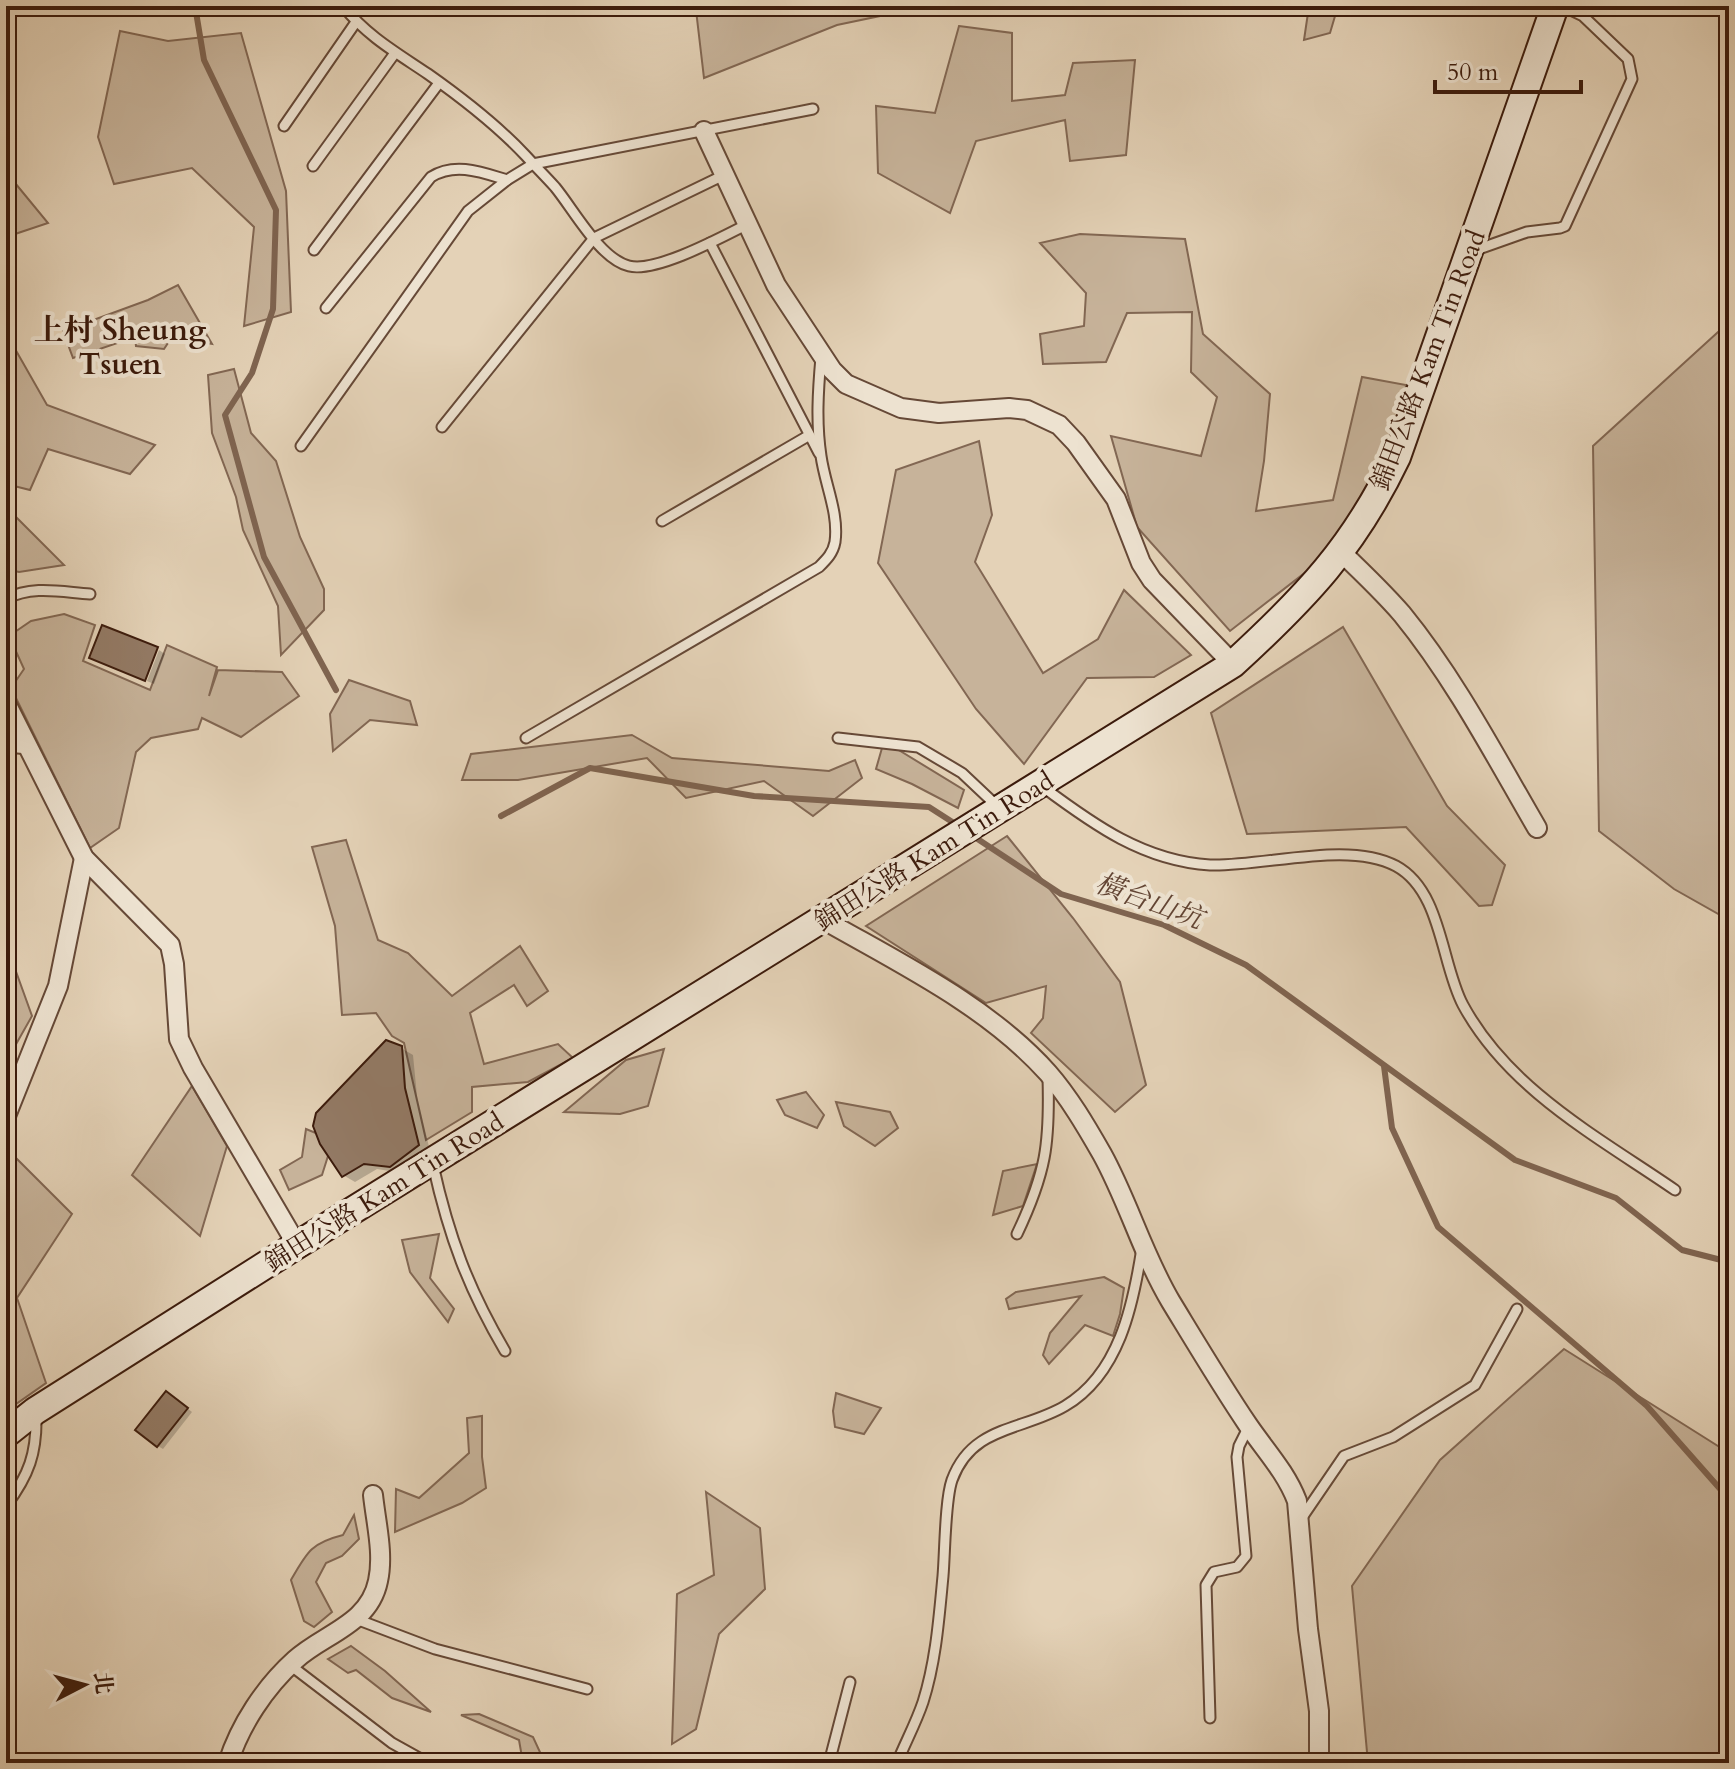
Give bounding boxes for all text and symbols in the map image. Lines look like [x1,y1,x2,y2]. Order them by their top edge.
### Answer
scale bar [1435,44,1581,94]
text: 50 m [1447,56,1499,89]
street label: 錦田公路 Kam Tin Road [1362,225,1494,495]
district label: 上村 Sheung Tsuen [34,310,206,385]
street label: 錦田公路 Kam Tin Road [808,763,1060,939]
water label: 橫台山坑 [1090,864,1212,939]
street label: 錦田公路 Kam Tin Road [258,1104,510,1280]
north arrow [44,1645,124,1725]
text: 北 [87,1670,119,1696]

